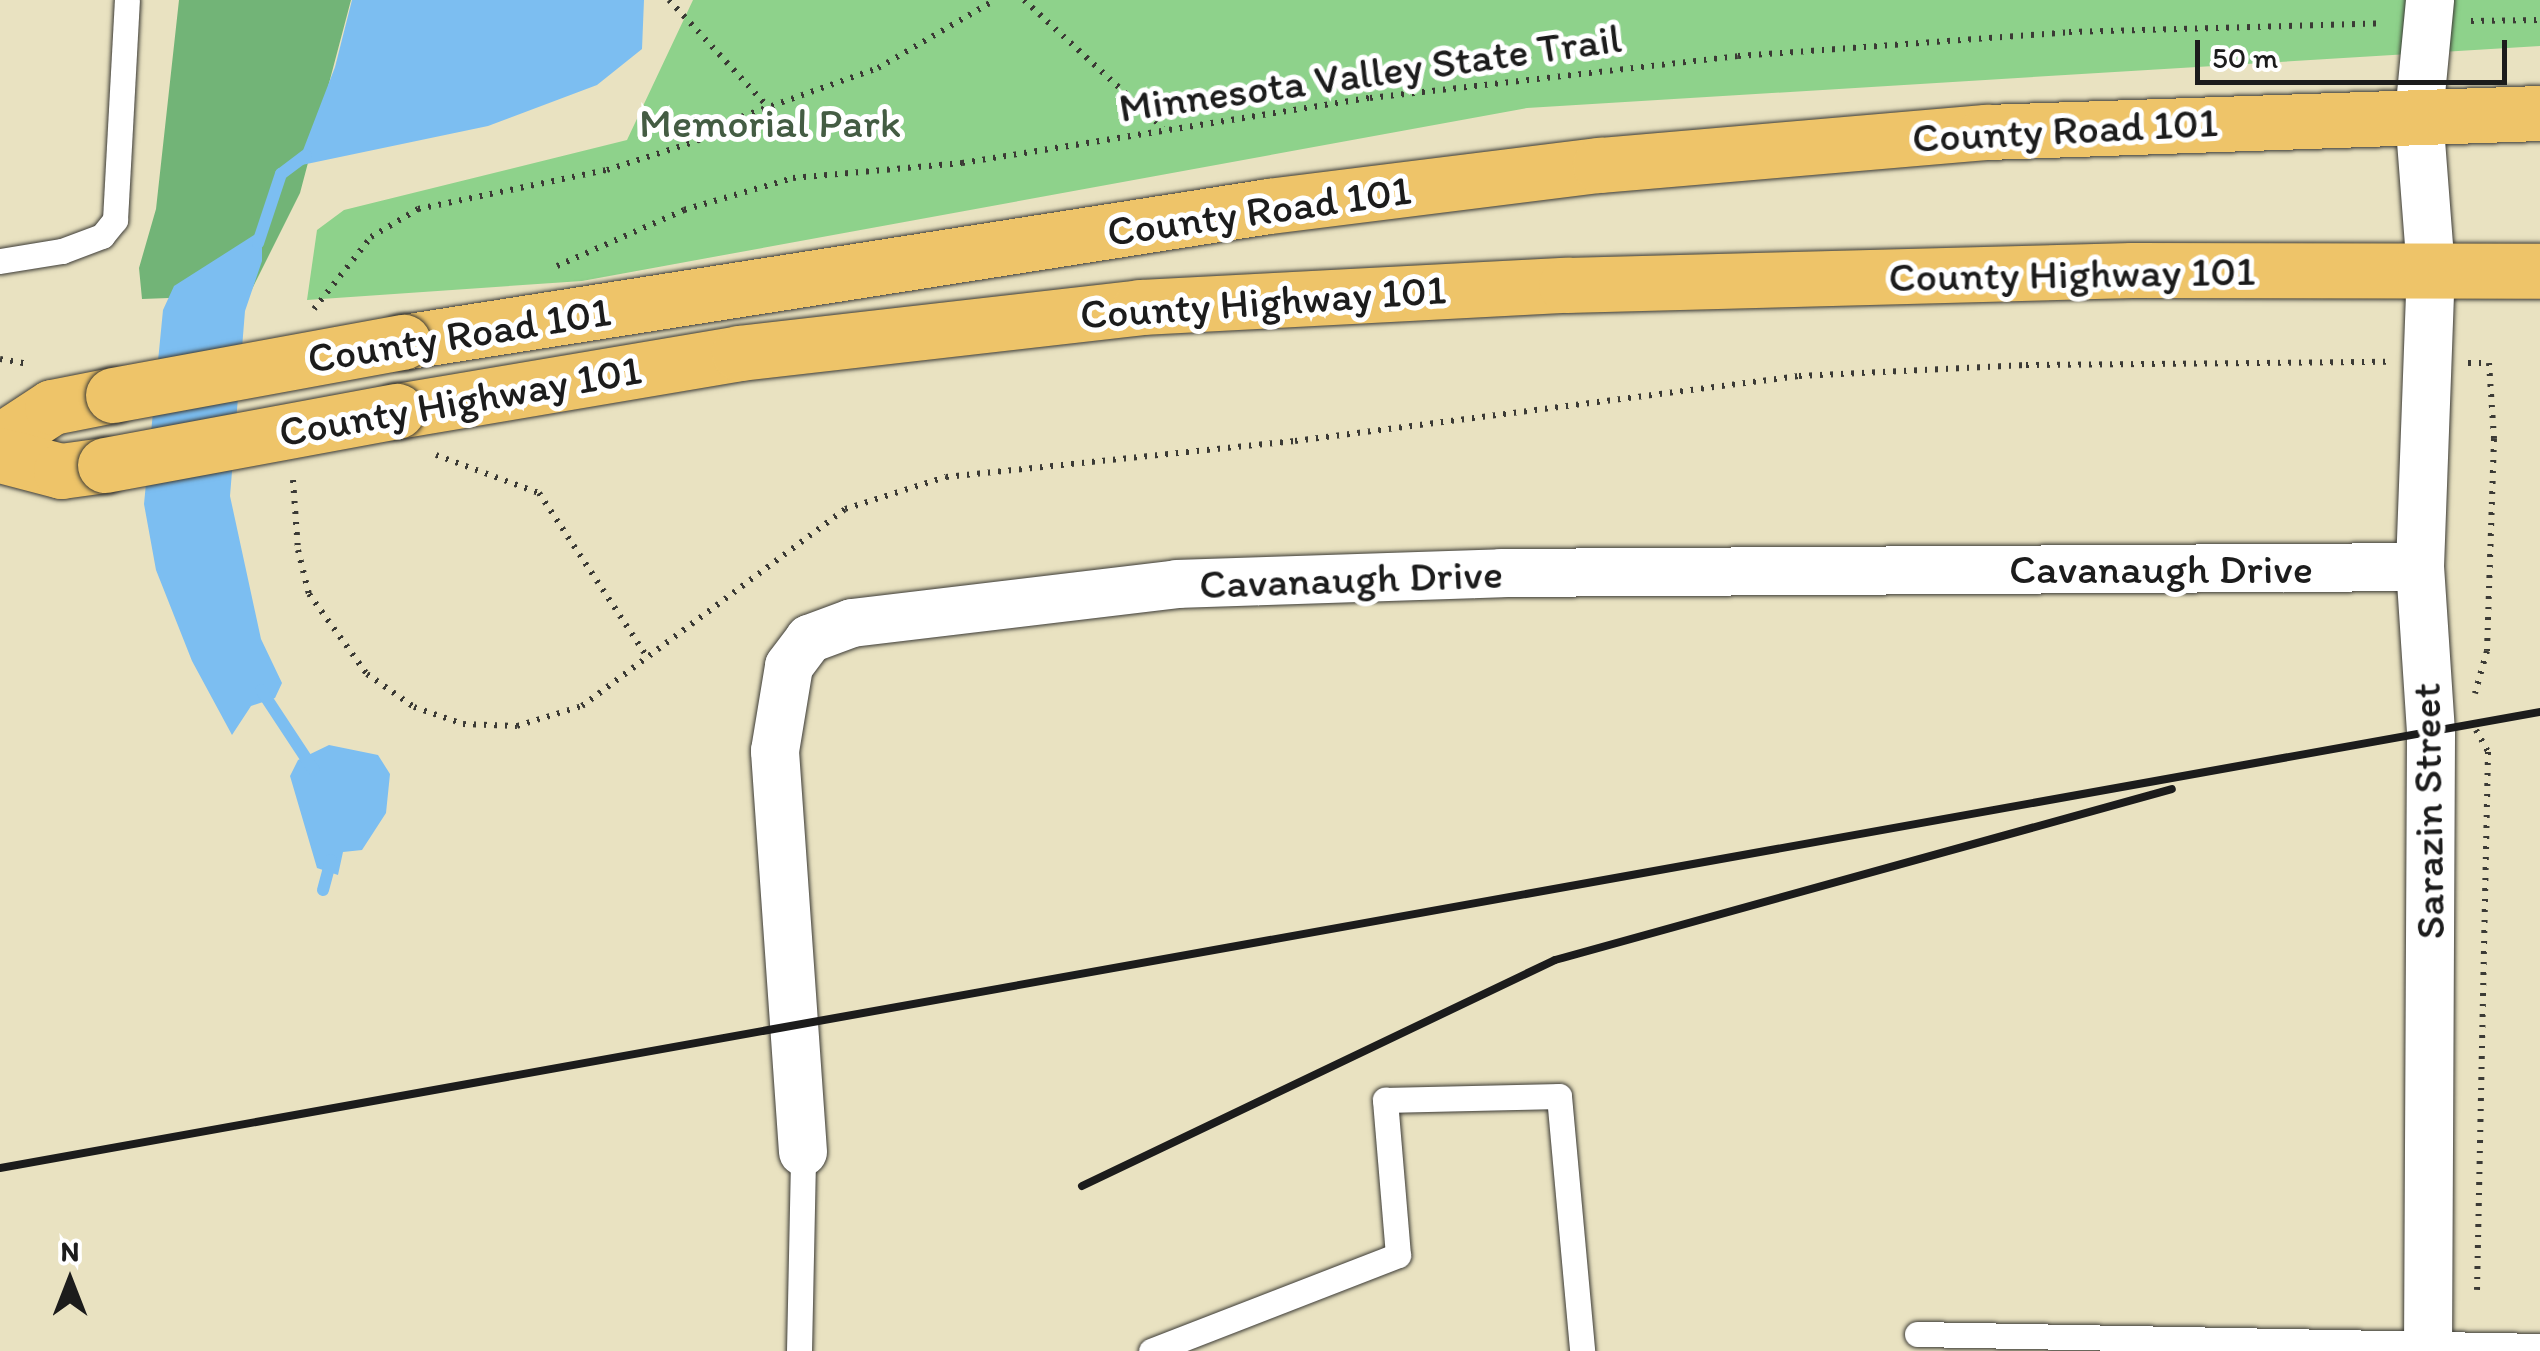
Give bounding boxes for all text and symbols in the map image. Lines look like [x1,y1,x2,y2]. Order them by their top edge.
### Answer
street label: Minnesota Valley State Trail [1117,13,1623,133]
scale bar [2200,20,2512,82]
text: 50 m [2212,39,2278,76]
street label: County Road 101 [1911,97,2219,163]
park label: Memorial Park [639,98,901,148]
street label: County Road 101 [1104,165,1414,257]
street label: County Highway 101 [1888,246,2256,302]
street label: County Highway 101 [1079,264,1447,340]
street label: County Road 101 [304,286,614,384]
street label: County Highway 101 [275,344,645,458]
street label: Cavanaugh Drive [2009,544,2313,594]
street label: Cavanaugh Drive [1198,549,1504,609]
street label: Sarazin Street [2401,682,2455,940]
north arrow [20,1231,120,1331]
text: N [61,1234,79,1268]

